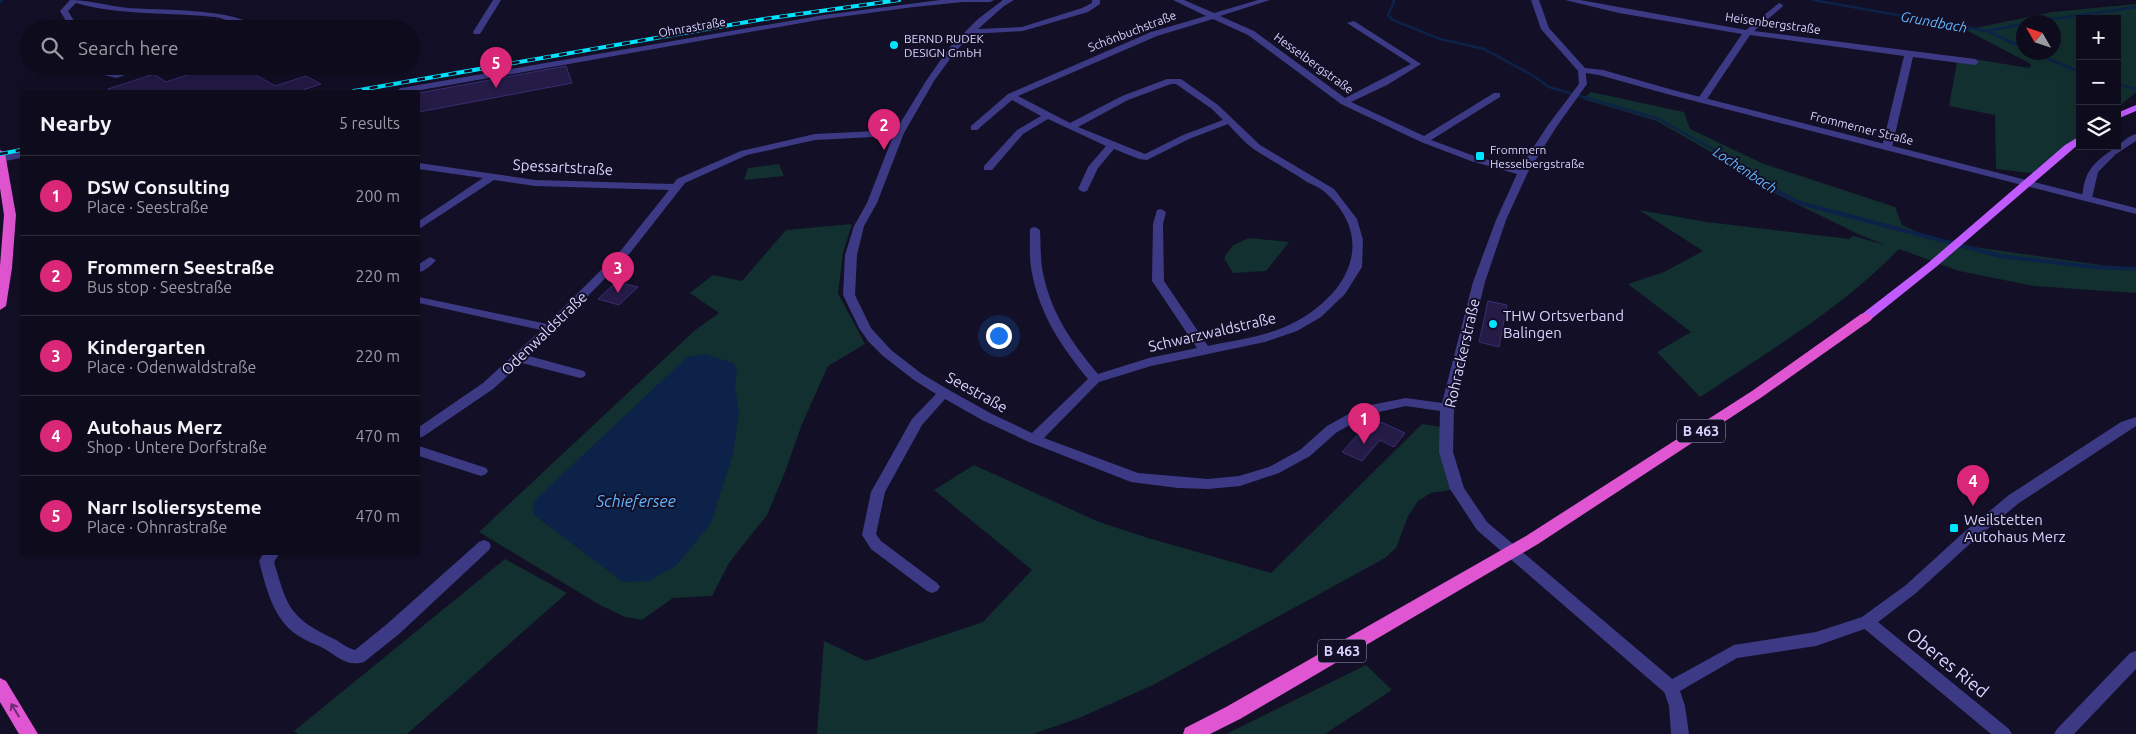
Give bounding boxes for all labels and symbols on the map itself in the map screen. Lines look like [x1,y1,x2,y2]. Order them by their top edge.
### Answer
street label: Schönbuchstraße [1086,8,1178,54]
water label: Grundbach [1900,8,1968,36]
street label: Heisenbergstraße [1724,10,1822,36]
street label: Ohnrastraße [657,15,727,39]
north arrow [2016,15,2061,60]
street label: Hesselbergstraße [1272,30,1356,96]
place label: BERND RUDEK DESIGN GmbH [904,32,985,59]
marker: BERND RUDEK DESIGN GmbH [888,39,900,51]
pin: 5 [480,47,512,88]
pin: 2 [868,109,900,150]
street label: Frommerner Straße [1809,109,1915,147]
place label: Frommern Hesselbergstraße [1490,143,1585,170]
water label: Lochenbach [1710,144,1780,196]
marker: Frommern Hesselbergstraße [1474,150,1486,162]
street label: Spessartstraße [512,156,614,178]
pin: 3 [602,252,634,293]
street label: Odenwaldstraße [498,288,590,378]
street label: Rohrackerstraße [1441,297,1483,409]
place label: THW Ortsverband Balingen [1503,307,1624,341]
street label: Schwarzwaldstraße [1147,309,1277,355]
marker: THW Ortsverband Balingen [1487,318,1499,330]
your location [986,323,1012,349]
street label: Seestraße [943,368,1011,416]
pin: 1 [1348,403,1380,444]
road number: B 463 [1677,420,1725,442]
pin: 4 [1957,465,1989,506]
water label: Schiefersee [595,492,676,510]
place label: Weilstetten Autohaus Merz [1964,511,2066,545]
marker: Weilstetten Autohaus Merz [1948,522,1960,534]
street label: Oberes Ried [1903,623,1993,701]
road number: B 463 [1318,640,1366,662]
one-way arrow [9,704,19,718]

